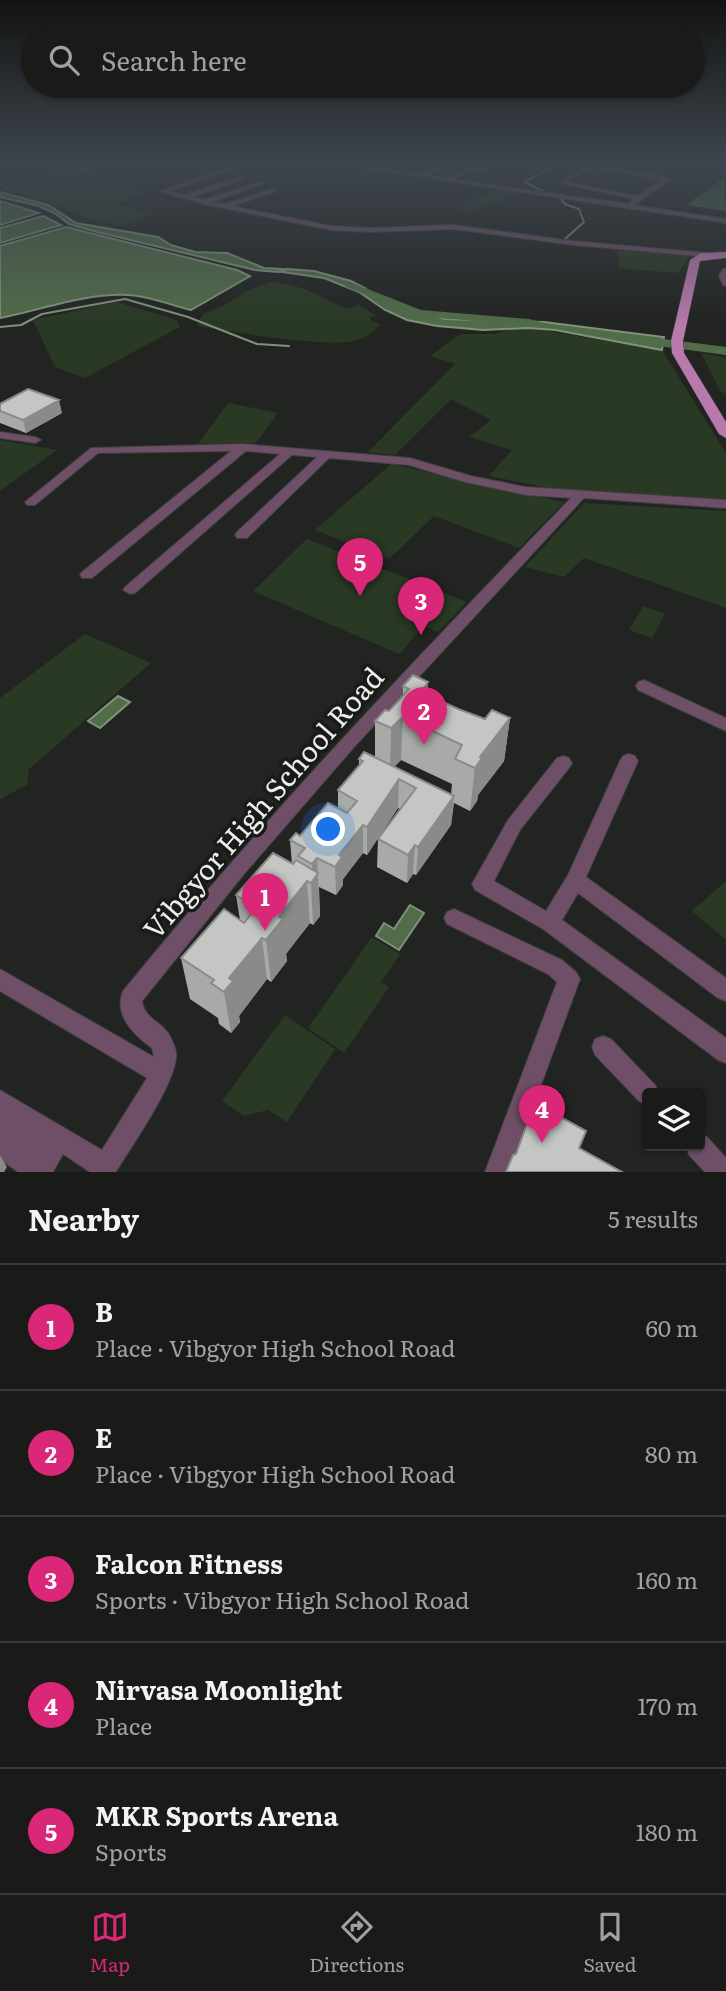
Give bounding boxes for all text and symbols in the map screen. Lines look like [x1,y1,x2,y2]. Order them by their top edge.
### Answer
search box [21,21,705,98]
text: Search here [101,40,247,79]
icon: search [45,41,83,79]
pin: 5 [337,538,383,596]
pin: 3 [398,577,444,635]
street label: Vibgyor High School Road [132,657,392,947]
pin: 2 [401,687,447,745]
your location [311,812,345,846]
pin: 1 [242,873,288,931]
pin: 4 [519,1085,565,1143]
map controls [642,1088,705,1151]
button: layers [642,1088,705,1151]
text: Nearby [28,1196,139,1240]
text: 5 results [608,1201,698,1235]
text: B [95,1291,113,1330]
text: 1 [46,1310,56,1344]
text: 60 m [645,1310,698,1344]
text: Place · Vibgyor High School Road [95,1330,455,1364]
text: E [95,1417,112,1456]
text: 2 [45,1436,57,1470]
text: 80 m [645,1436,698,1470]
text: Place · Vibgyor High School Road [95,1456,455,1490]
text: Falcon Fitness [95,1543,283,1582]
text: 3 [45,1562,57,1596]
text: 160 m [636,1562,698,1596]
text: Sports · Vibgyor High School Road [95,1582,469,1616]
text: Nirvasa Moonlight [95,1669,343,1708]
text: 4 [44,1688,58,1722]
text: 170 m [637,1688,698,1722]
text: Place [95,1708,152,1742]
text: MKR Sports Arena [95,1795,338,1834]
text: 5 [45,1814,57,1848]
text: 180 m [636,1814,698,1848]
text: Sports [95,1834,166,1868]
tab: Map [90,1908,130,1978]
tab: Directions [309,1908,404,1978]
tab: Saved [583,1908,636,1978]

